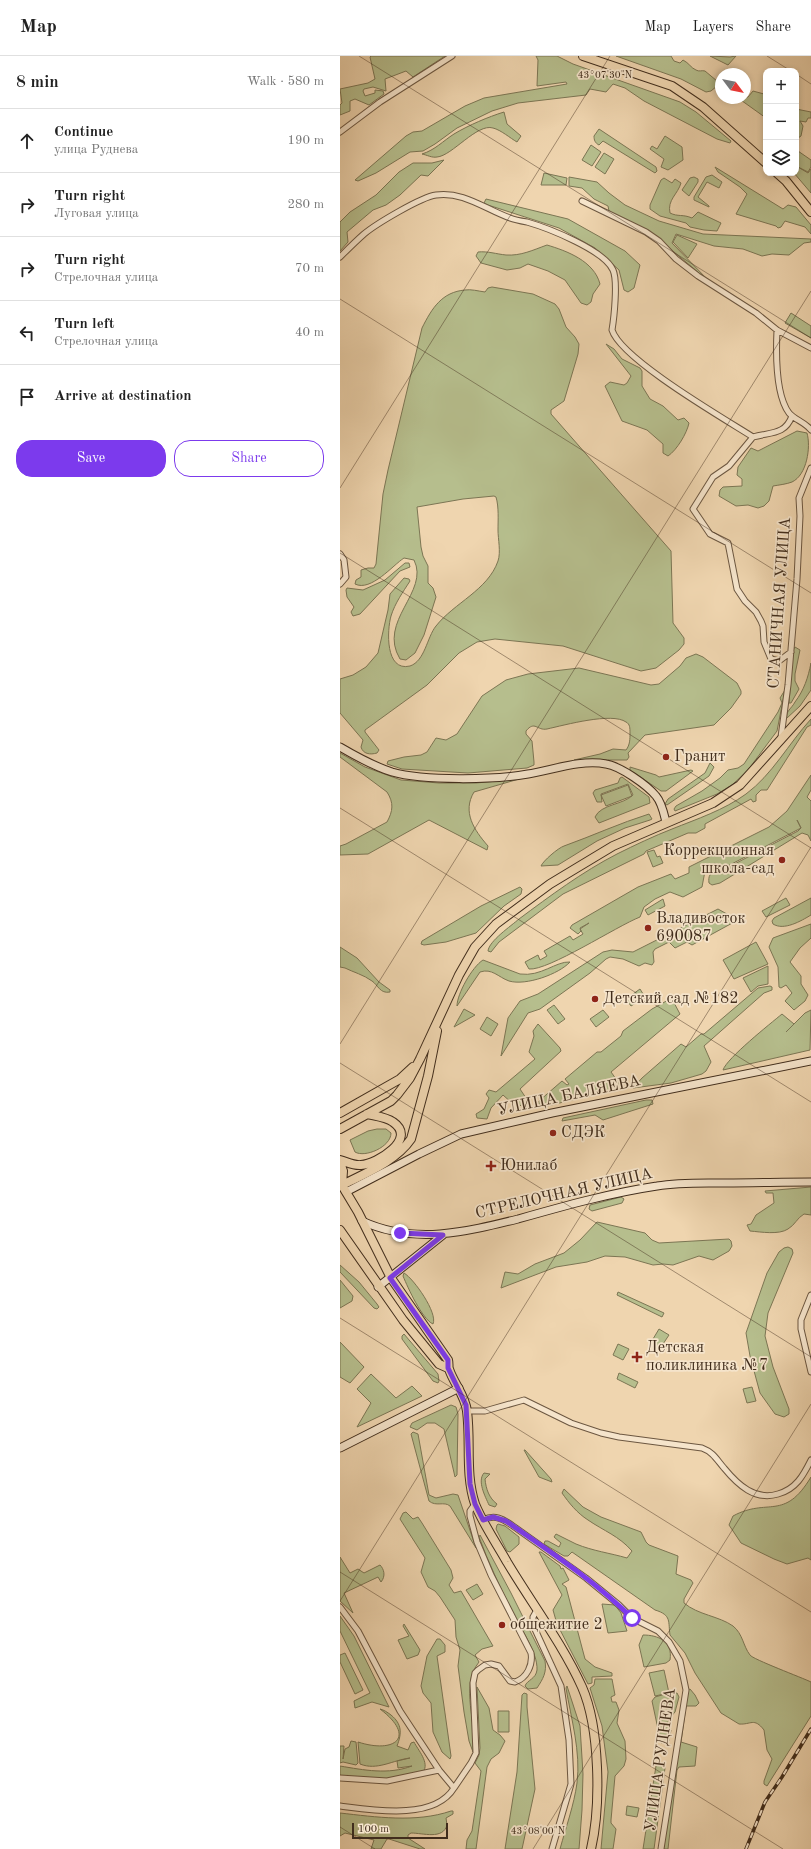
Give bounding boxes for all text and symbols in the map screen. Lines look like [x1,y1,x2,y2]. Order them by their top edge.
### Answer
text: Map [20,18,57,37]
text: Map [645,20,671,34]
text: Layers [693,20,734,34]
text: Share [756,20,791,34]
north arrow [715,68,751,104]
map controls [763,68,799,176]
button: + [763,68,799,104]
text: 43°07'30"N [578,70,633,80]
text: 8 min [16,74,59,91]
text: Walk · 580 m [247,75,324,88]
button: − [763,104,799,140]
text: Continue [54,125,113,140]
icon: ahead [16,130,38,152]
text: 190 m [287,134,324,147]
button: layers [763,140,799,176]
text: улица Руднева [54,143,138,156]
text: Turn right [54,189,125,204]
icon: right [16,194,38,216]
text: 280 m [287,198,324,211]
text: Луговая улица [54,207,139,220]
text: Turn right [54,253,125,268]
icon: right [16,258,38,280]
text: 70 m [295,262,324,275]
text: Стрелочная улица [54,271,158,284]
text: Turn left [54,317,114,332]
icon: left [16,322,38,344]
text: 40 m [295,326,324,339]
text: Стрелочная улица [54,335,158,348]
icon: arrive [16,386,38,408]
text: Arrive at destination [54,389,192,404]
button: Save [16,440,166,477]
button: Share [174,440,324,477]
street label: СТАНИЧНАЯ УЛИЦА [766,517,794,689]
place label: Гранит [674,749,726,765]
marker: Гранит [661,752,671,762]
place label: Коррекционная школа-сад [663,843,774,877]
marker: Коррекционная школа-сад [777,855,787,865]
place label: Владивосток 690087 [656,911,746,945]
marker: Владивосток 690087 [643,923,653,933]
place label: Детский сад №182 [603,991,739,1007]
marker: Детский сад №182 [590,994,600,1004]
street label: УЛИЦА БАЛЯЕВА [496,1073,642,1119]
place label: СДЭК [561,1125,606,1141]
marker: СДЭК [548,1128,558,1138]
place label: Юнилаб [500,1158,557,1174]
marker: Юнилаб [485,1160,497,1172]
street label: СТРЕЛОЧНАЯ УЛИЦА [474,1166,654,1222]
route end [391,1224,409,1242]
place label: Детская поликлиника №7 [646,1340,768,1374]
marker: Детская поликлиника №7 [631,1351,643,1363]
route start [623,1609,641,1627]
place label: общежитие 2 [510,1617,603,1633]
marker: общежитие 2 [497,1620,507,1630]
street label: УЛИЦА РУДНЕВА [643,1687,679,1833]
scale bar [352,1821,448,1840]
text: 100 m [358,1824,389,1835]
text: 43°08'00"N [511,1826,566,1836]

